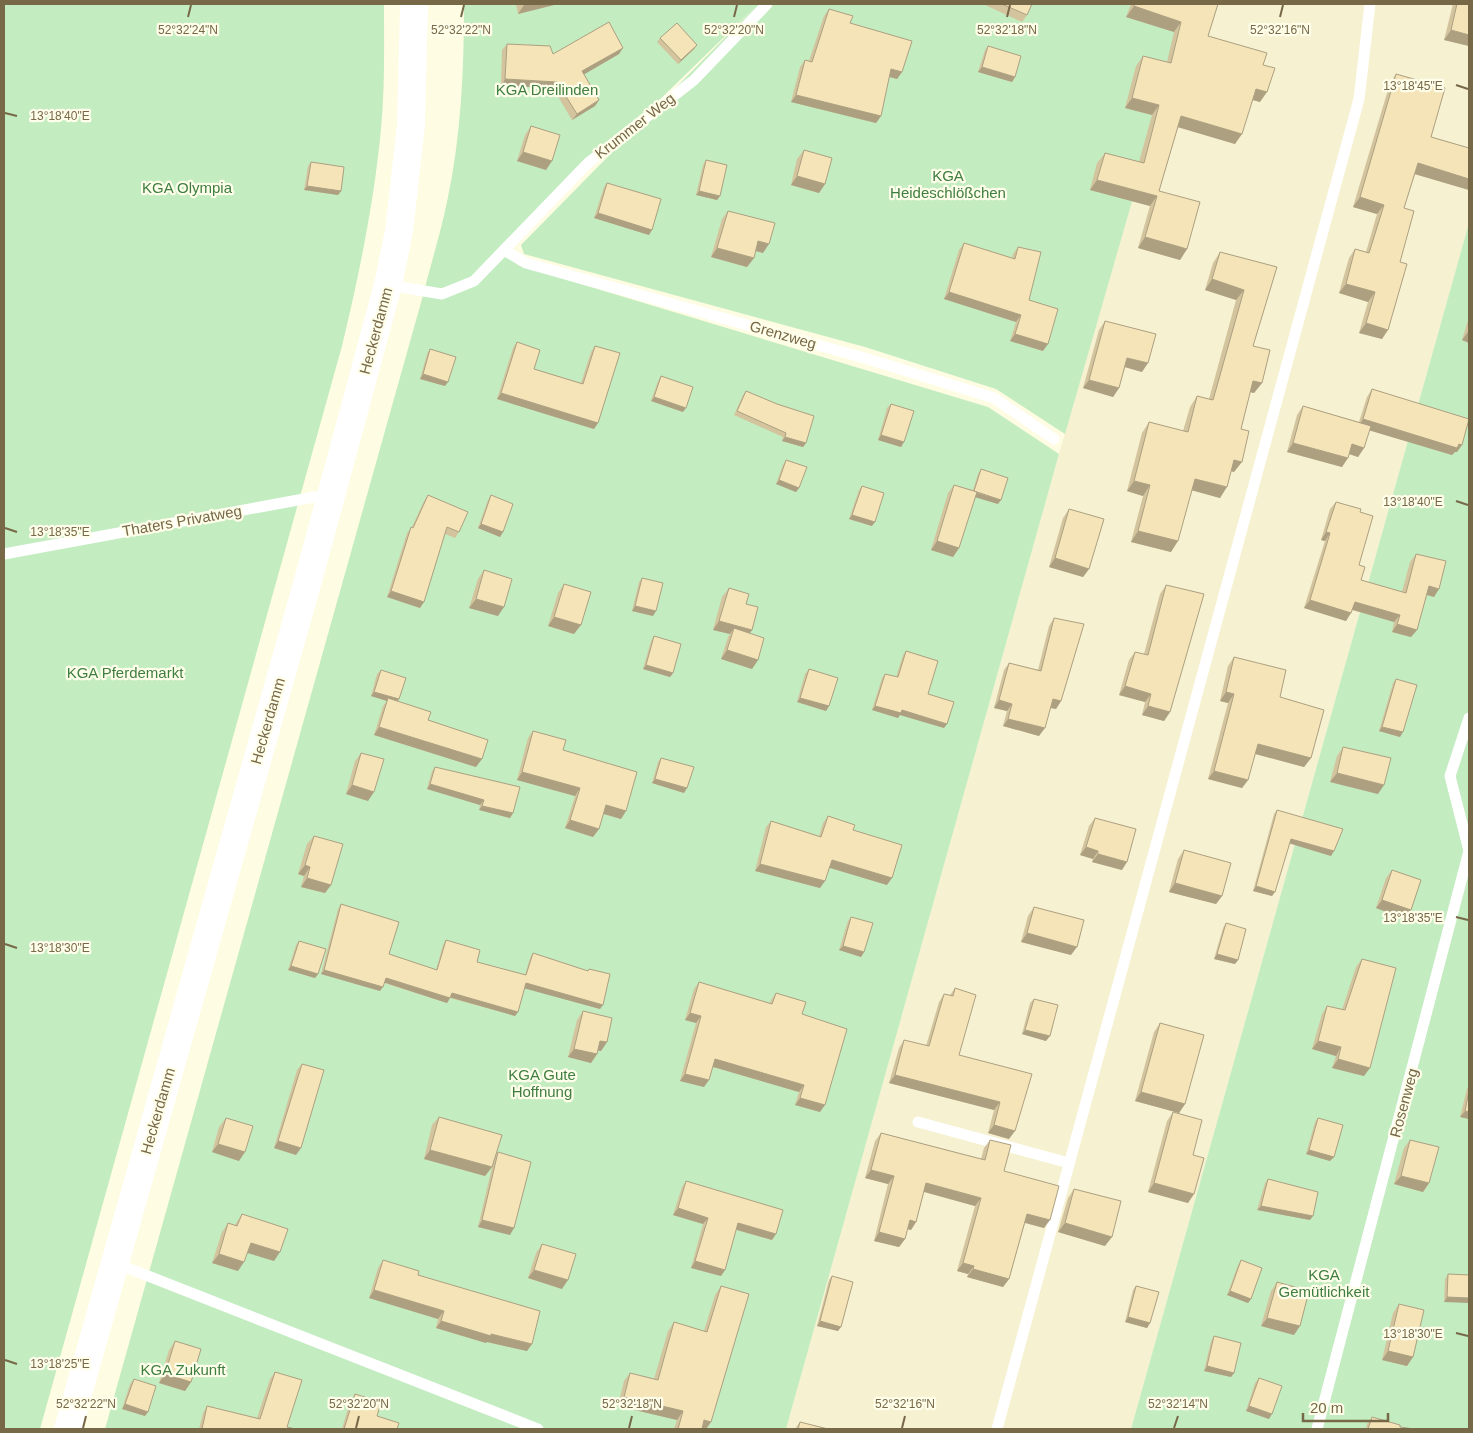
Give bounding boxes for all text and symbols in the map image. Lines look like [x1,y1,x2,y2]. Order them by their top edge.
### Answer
text: 52°32'24"N [158,23,218,37]
text: 52°32'22"N [431,23,491,37]
text: 52°32'20"N [704,23,764,37]
text: 52°32'18"N [977,23,1037,37]
text: 52°32'16"N [1250,23,1310,37]
text: 13°18'45"E [1383,79,1443,93]
park label: KGA Dreilinden [496,81,598,98]
street label: Krummer Weg [591,89,678,162]
text: 13°18'40"E [30,109,90,123]
park label: KGA Heideschlößchen [890,167,1006,201]
park label: KGA Olympia [142,179,233,196]
street label: Heckerdamm [356,286,395,376]
street label: Grenzweg [748,317,818,352]
text: 13°18'40"E [1383,495,1443,509]
street label: Thaters Privatweg [121,502,243,539]
text: 13°18'35"E [30,525,90,539]
park label: KGA Pferdemarkt [67,664,184,681]
street label: Heckerdamm [247,676,288,766]
text: 13°18'35"E [1383,911,1443,925]
text: 13°18'30"E [30,941,90,955]
street label: Heckerdamm [137,1066,178,1156]
park label: KGA Gute Hoffnung [508,1066,576,1100]
street label: Rosenweg [1386,1066,1421,1139]
park label: KGA Gemütlichkeit [1279,1266,1370,1300]
text: 13°18'30"E [1383,1327,1443,1341]
text: 13°18'25"E [30,1357,90,1371]
park label: KGA Zukunft [140,1361,226,1378]
scale bar [1303,1390,1388,1422]
text: 52°32'22"N [56,1397,116,1411]
text: 52°32'20"N [329,1397,389,1411]
text: 52°32'18"N [602,1397,662,1411]
text: 52°32'16"N [875,1397,935,1411]
text: 52°32'14"N [1148,1397,1208,1411]
text: 20 m [1310,1399,1343,1416]

